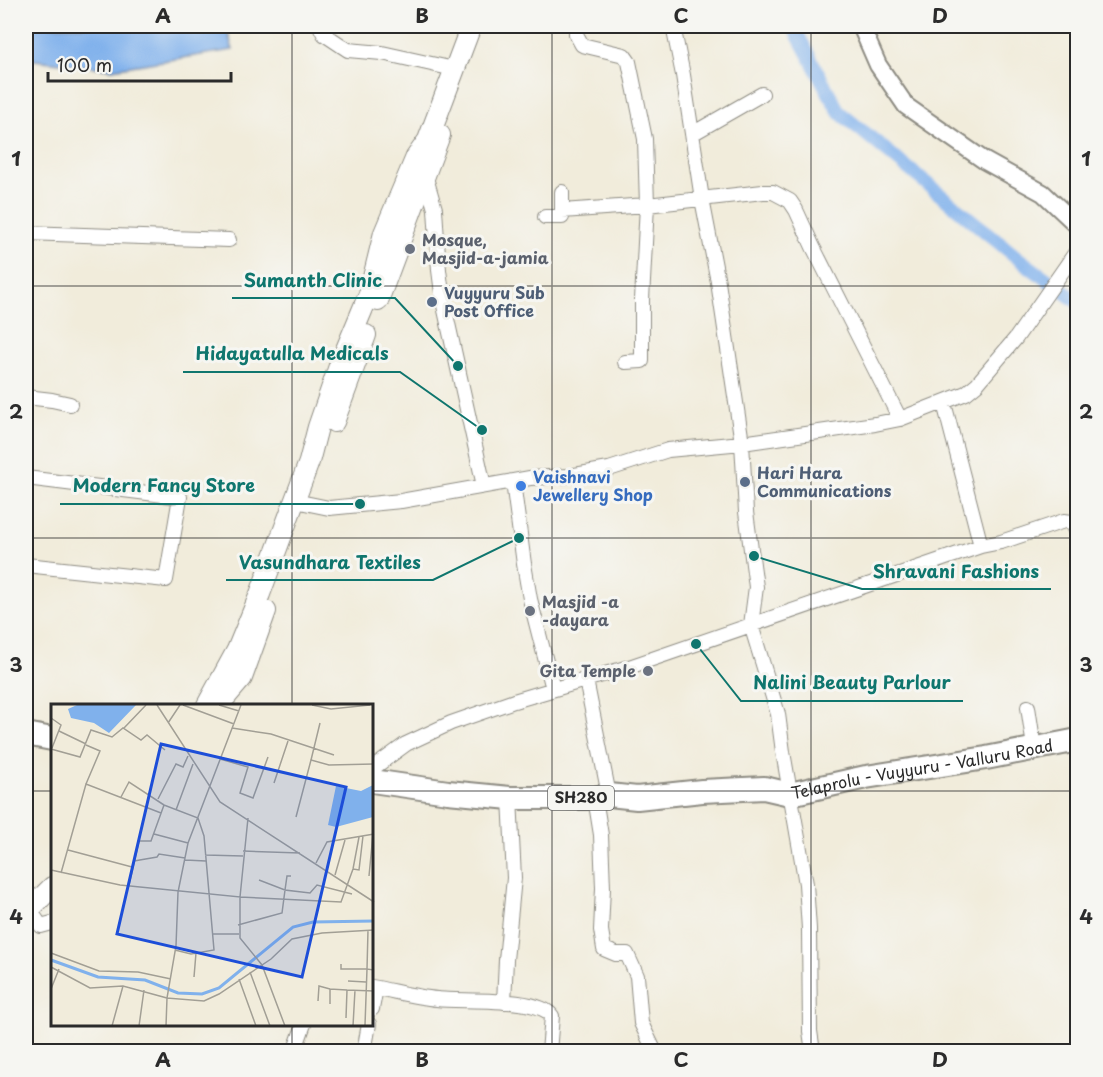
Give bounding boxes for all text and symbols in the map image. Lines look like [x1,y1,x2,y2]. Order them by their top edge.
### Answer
text: A [155,0,171,30]
text: B [415,0,429,30]
text: C [673,0,689,30]
text: D [932,0,948,30]
scale bar [48,45,231,83]
text: 100 m [57,51,112,78]
text: 1 [11,143,21,173]
text: 1 [1081,143,1091,173]
place label: Mosque, Masjid-a-jamia [422,227,549,269]
marker: Mosque, Masjid-a-jamia [403,242,417,256]
callout: Sumanth Clinic [232,262,395,298]
text: Sumanth Clinic [244,266,382,293]
place label: Vuyyuru Sub Post Office [444,280,545,322]
marker: Vuyyuru Sub Post Office [425,295,439,309]
callout: Hidayatulla Medicals [183,336,400,372]
text: Hidayatulla Medicals [195,339,389,366]
text: 2 [9,396,23,426]
text: 2 [1079,396,1093,426]
place label: Hari Hara Communications [757,460,892,502]
place label: Vaishnavi Jewellery Shop [533,464,653,506]
callout: Modern Fancy Store [60,468,267,504]
text: Modern Fancy Store [73,471,255,498]
marker: Hari Hara Communications [738,475,752,489]
marker: Vaishnavi Jewellery Shop [514,479,528,493]
callout: Vasundhara Textiles [226,544,433,580]
text: Vasundhara Textiles [239,548,421,575]
callout: Shravani Fashions [862,553,1051,589]
text: Shravani Fashions [873,557,1040,584]
place label: Masjid -a -dayara [542,589,619,631]
marker: Masjid -a -dayara [523,604,537,618]
text: 3 [9,649,23,679]
text: 3 [1079,649,1093,679]
place label: Gita Temple [539,658,636,682]
marker: Gita Temple [641,664,655,678]
callout: Nalini Beauty Parlour [741,665,963,701]
text: Nalini Beauty Parlour [753,668,951,695]
inset map [51,704,374,1026]
street label: Telaprolu - Vuyyuru - Valluru Road [789,732,1055,804]
road number: SH280 [548,786,614,810]
text: 4 [9,901,23,931]
text: 4 [1079,901,1093,931]
text: A [155,1044,171,1074]
text: B [415,1044,429,1074]
text: C [673,1044,689,1074]
text: D [932,1044,948,1074]

